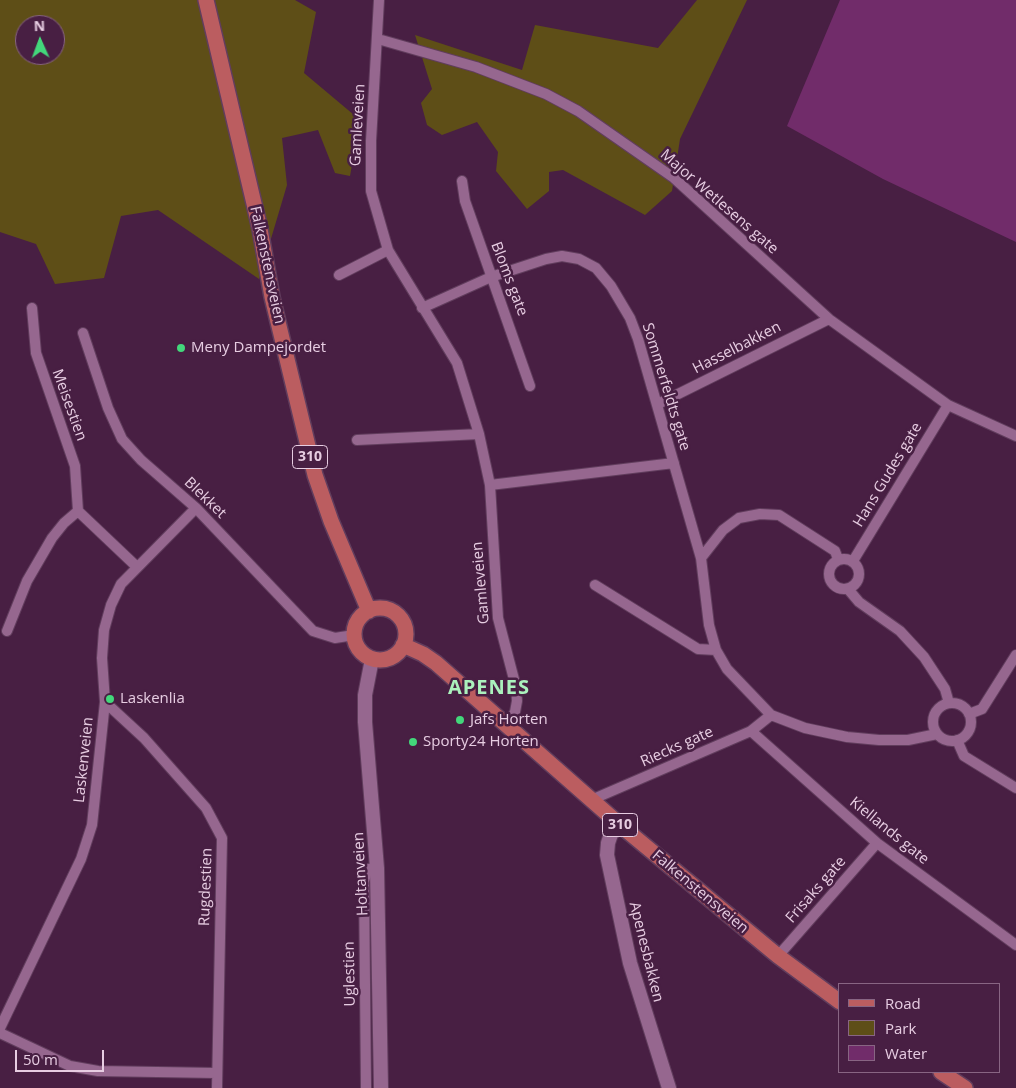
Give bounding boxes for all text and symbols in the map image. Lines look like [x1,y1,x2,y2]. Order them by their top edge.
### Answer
north arrow [15,15,65,65]
text: N [33,16,46,35]
street label: Gamleveien [347,83,369,167]
street label: Major Wetlesens gate [656,146,782,258]
street label: Falkenstensveien [246,204,288,326]
street label: Bloms gate [487,240,531,318]
street label: Hasselbakken [690,318,784,378]
street label: Sommerfeldts gate [638,321,694,453]
place label: Meny Dampejordet [191,339,326,357]
marker: Meny Dampejordet [175,342,187,354]
street label: Meisestien [48,367,90,443]
street label: Hans Gudes gate [850,420,926,530]
road number: 310 [292,446,328,468]
street label: Blekket [180,474,230,522]
street label: Gamleveien [468,541,494,625]
district label: APENES [447,676,531,700]
place label: Laskenlia [120,690,185,708]
marker: Laskenlia [104,693,116,705]
place label: Jafs Horten [470,711,548,729]
marker: Jafs Horten [454,714,466,726]
street label: Laskenveien [71,716,97,804]
street label: Riecks gate [638,723,716,771]
place label: Sporty24 Horten [423,733,539,751]
marker: Sporty24 Horten [407,736,419,748]
street label: Kiellands gate [846,793,932,869]
road number: 310 [602,814,638,836]
street label: Holtanveien [350,832,372,916]
street label: Falkenstensveien [648,847,752,937]
street label: Rugdestien [196,848,216,926]
street label: Frisaks gate [782,853,850,927]
street label: Apenesbakken [625,900,667,1004]
street label: Uglestien [340,941,360,1007]
legend [838,983,1001,1073]
text: Road [885,993,921,1013]
text: Park [885,1018,916,1038]
scale bar [18,1040,106,1072]
text: Water [885,1043,927,1063]
text: 50 m [23,1049,58,1069]

